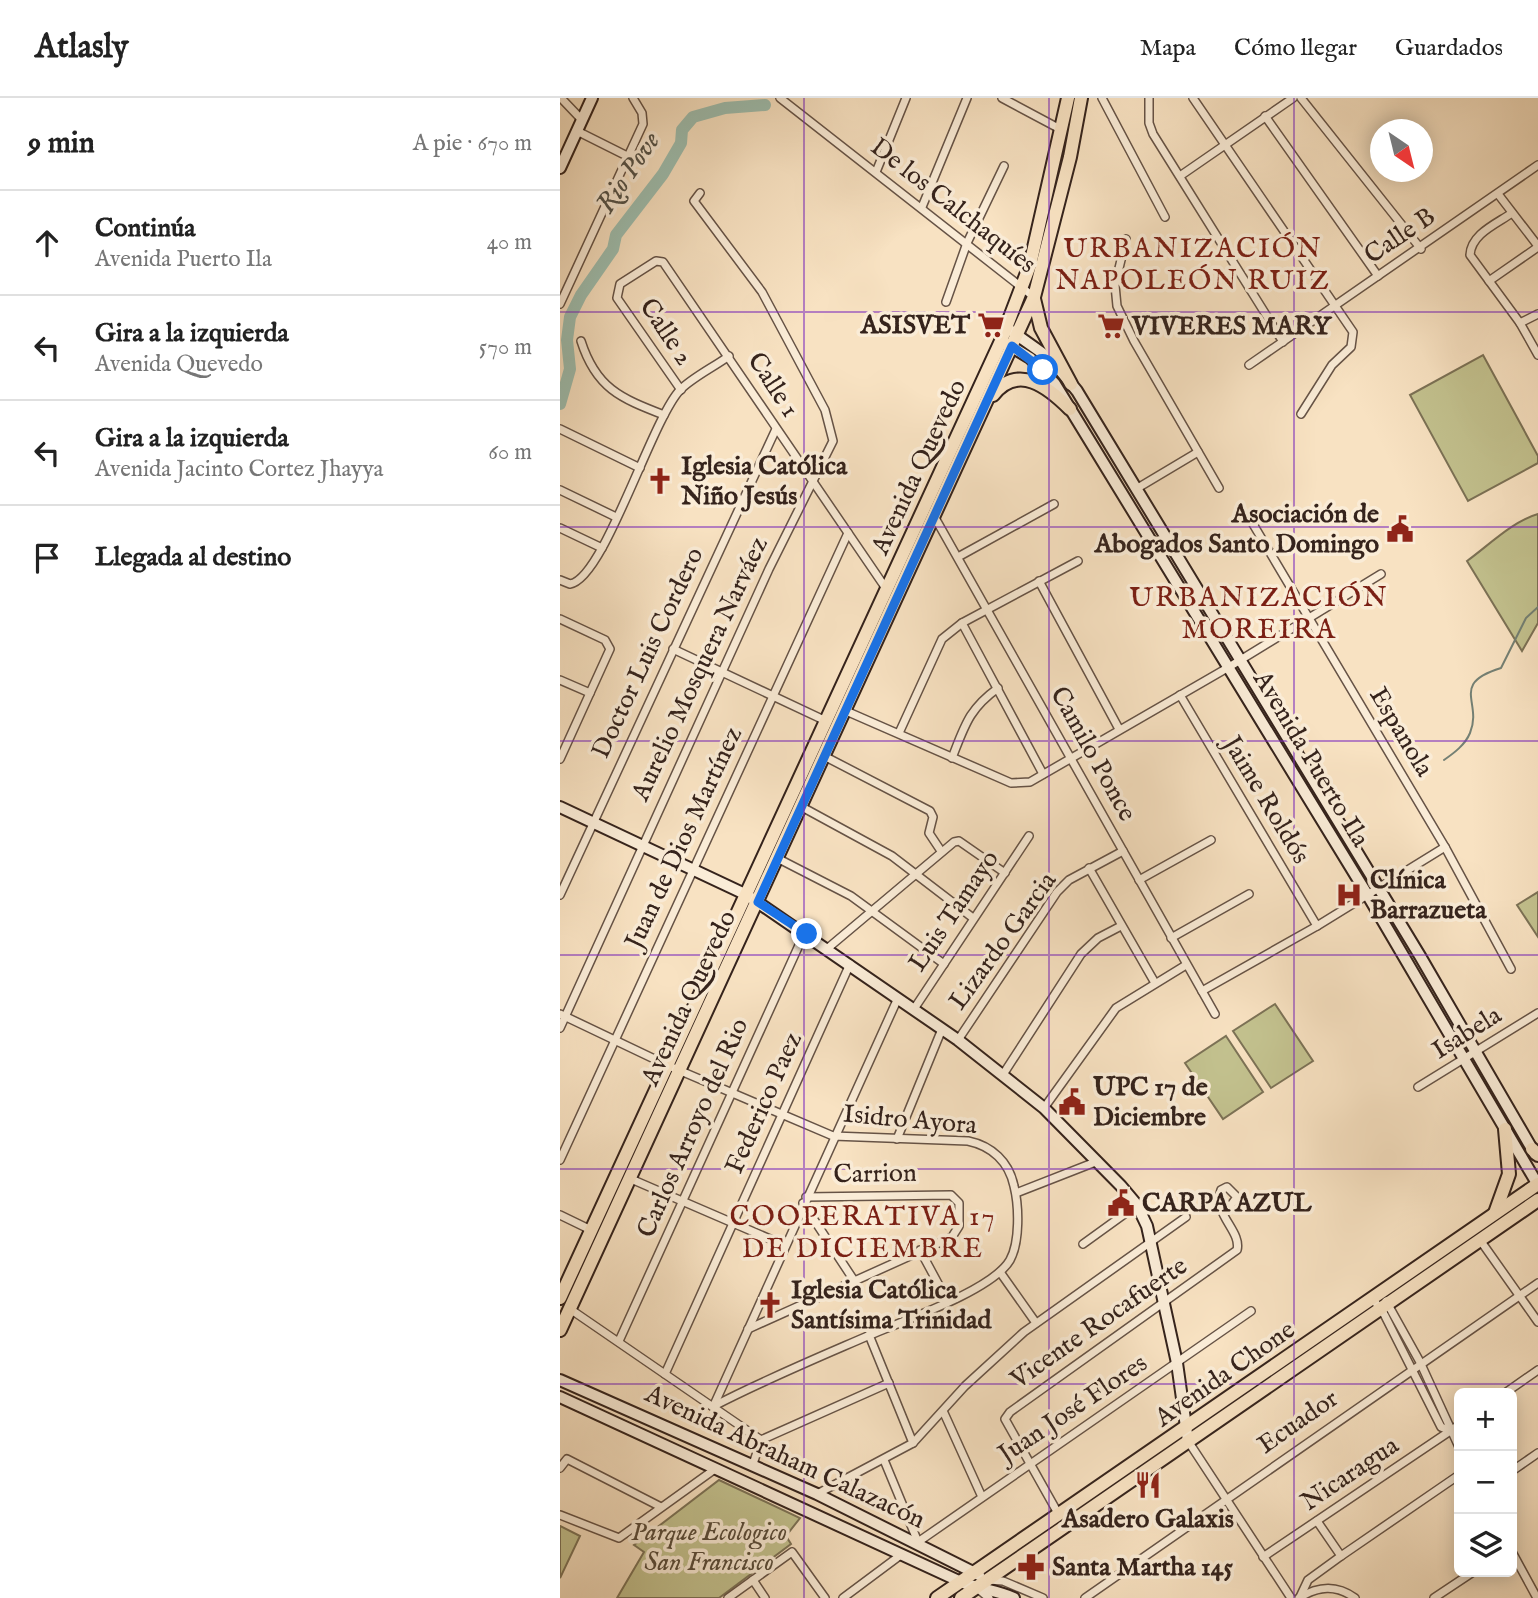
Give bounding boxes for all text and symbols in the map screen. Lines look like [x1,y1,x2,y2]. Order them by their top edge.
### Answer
text: Atlasly [35,27,128,69]
text: Mapa [1140,33,1196,64]
text: Cómo llegar [1234,33,1357,64]
text: Guardados [1395,33,1503,64]
north arrow [1370,119,1433,182]
text: 9 min [28,125,95,163]
water label: Rio Pove [589,125,669,221]
text: A pie · 670 m [413,129,532,158]
street label: De los Calchaquíes [863,131,1043,281]
street label: Calle B [1358,200,1442,272]
text: Continúa [95,212,196,245]
icon: ahead [28,224,66,262]
text: 40 m [487,228,532,257]
district label: URBANIZACIÓN NAPOLEÓN RUIZ [1055,232,1331,299]
text: Avenida Puerto Ila [95,245,272,274]
street label: Calle 2 [632,292,700,372]
place label: ASISVET [860,309,971,342]
supermarket icon: ASISVET [976,310,1006,340]
place label: VIVERES MARY [1131,310,1333,343]
supermarket icon: VIVERES MARY [1096,311,1126,341]
text: Gira a la izquierda [95,317,289,350]
icon: left [28,329,66,367]
text: 570 m [479,333,532,362]
street label: Calle 1 [740,346,806,424]
text: Avenida Quevedo [95,350,263,379]
route start [1027,354,1058,385]
street label: Avenida Quevedo [864,374,974,561]
text: Gira a la izquierda [95,422,289,455]
icon: left [28,434,66,472]
text: 60 m [488,438,532,467]
place label: Iglesia Católica Niño Jesús [680,450,848,513]
text: Avenida Jacinto Cortez Jhayya [95,455,383,484]
church icon: Iglesia Católica Niño Jesús [645,466,675,496]
place label: Asociación de Abogados Santo Domingo [1094,498,1379,561]
public building icon: Asociación de Abogados Santo Domingo [1385,514,1415,544]
street label: Aurelio Mosquera Narváez [624,532,776,807]
icon: arrive [28,539,66,577]
text: Llegada al destino [95,541,291,574]
street label: Doctor Luis Cordero [585,542,711,764]
district label: URBANIZACIÓN MOREIRA [1129,581,1389,648]
street label: Avenida Puerto Ila [1245,664,1377,854]
street label: Camilo Ponce [1042,681,1144,827]
street label: Espanola [1361,681,1441,783]
street label: Juan de Dios Martínez [617,722,750,957]
street label: Jaime Roldós [1213,727,1317,870]
street label: Luis Tamayo [901,844,1007,978]
place label: Clínica Barrazueta [1370,864,1487,927]
street label: Lizardo Garcia [942,865,1065,1016]
hospital icon: Clínica Barrazueta [1334,880,1364,910]
street label: Avenida Quevedo [634,905,744,1092]
route end [791,918,822,949]
street label: Isabela [1426,999,1509,1067]
street label: Carlos Arroyo del Rio [630,1013,756,1243]
street label: Federico Paez [718,1027,810,1179]
place label: UPC 17 de Diciembre [1092,1071,1208,1134]
public building icon: UPC 17 de Diciembre [1057,1087,1087,1117]
street label: Isidro Ayora [842,1098,979,1142]
street label: Carrion [833,1157,917,1191]
place label: CARPA AZUL [1142,1187,1312,1220]
public building icon: CARPA AZUL [1106,1188,1136,1218]
district label: COOPERATIVA 17 DE DICIEMBRE [729,1200,997,1267]
street label: Vicente Rocafuerte [1003,1250,1194,1397]
place label: Iglesia Católica Santísima Trinidad [791,1274,993,1337]
church icon: Iglesia Católica Santísima Trinidad [755,1290,785,1320]
street label: Avenida Chone [1148,1313,1302,1435]
street label: Juan José Flores [990,1347,1154,1473]
street label: Avenida Abraham Calazacón [639,1377,930,1537]
street label: Ecuador [1251,1382,1345,1462]
map controls [1454,1388,1517,1577]
button: + [1454,1388,1517,1451]
street label: Nicaragua [1295,1429,1406,1519]
button: − [1454,1451,1517,1514]
restaurant icon: Asadero Galaxis [1133,1470,1163,1500]
place label: Asadero Galaxis [1061,1503,1234,1536]
button: layers [1454,1514,1517,1577]
park label: Parque Ecologico San Francisco [631,1516,787,1579]
place label: Santa Martha 145 [1052,1551,1233,1584]
pharmacy icon: Santa Martha 145 [1016,1552,1046,1582]

